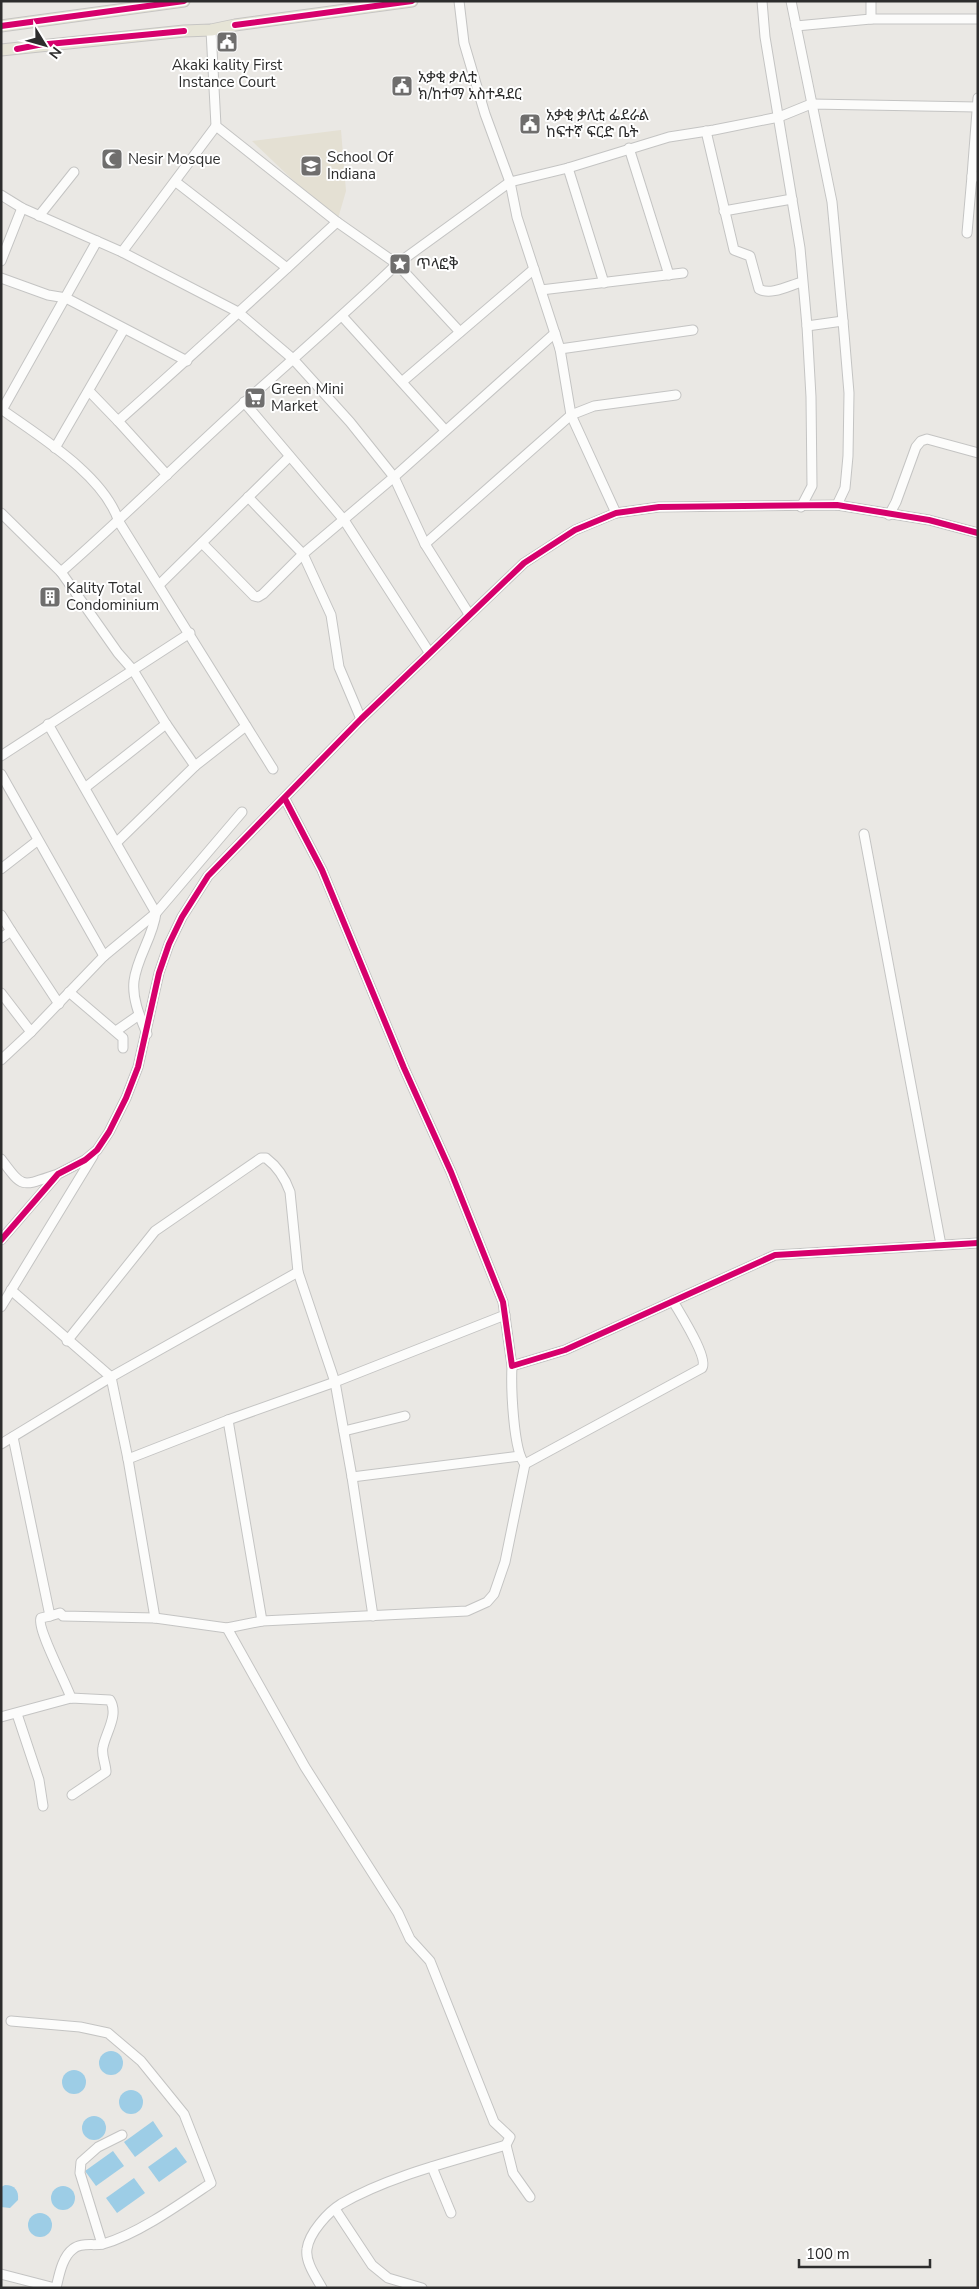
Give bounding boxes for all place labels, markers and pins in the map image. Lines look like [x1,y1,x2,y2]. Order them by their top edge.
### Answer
public building icon: Akaki kality First Instance Court [215,30,239,54]
place label: Akaki kality First Instance Court [172,55,283,92]
place label: አቃቂ ቃሊቲ ክ/ከተማ አስተዳደር [418,67,522,104]
public building icon: አቃቂ ቃሊቲ ክ/ከተማ አስተዳደር [390,74,414,98]
place label: አቃቂ ቃሊቲ ፌደራል ከፍተኛ ፍርድ ቤት [546,105,649,142]
public building icon: አቃቂ ቃሊቲ ፌደራል ከፍተኛ ፍርድ ቤት [518,112,542,136]
mosque icon: Nesir Mosque [100,147,124,171]
place label: School Of Indiana [327,147,394,184]
place label: Nesir Mosque [128,149,221,169]
school or university icon: School Of Indiana [299,154,323,178]
place icon: ጥላፎቅ [388,252,412,276]
place label: ጥላፎቅ [416,254,459,274]
place label: Green Mini Market [271,379,344,416]
supermarket icon: Green Mini Market [243,386,267,410]
place label: Kality Total Condominium [66,578,159,615]
building icon: Kality Total Condominium [38,585,62,609]

